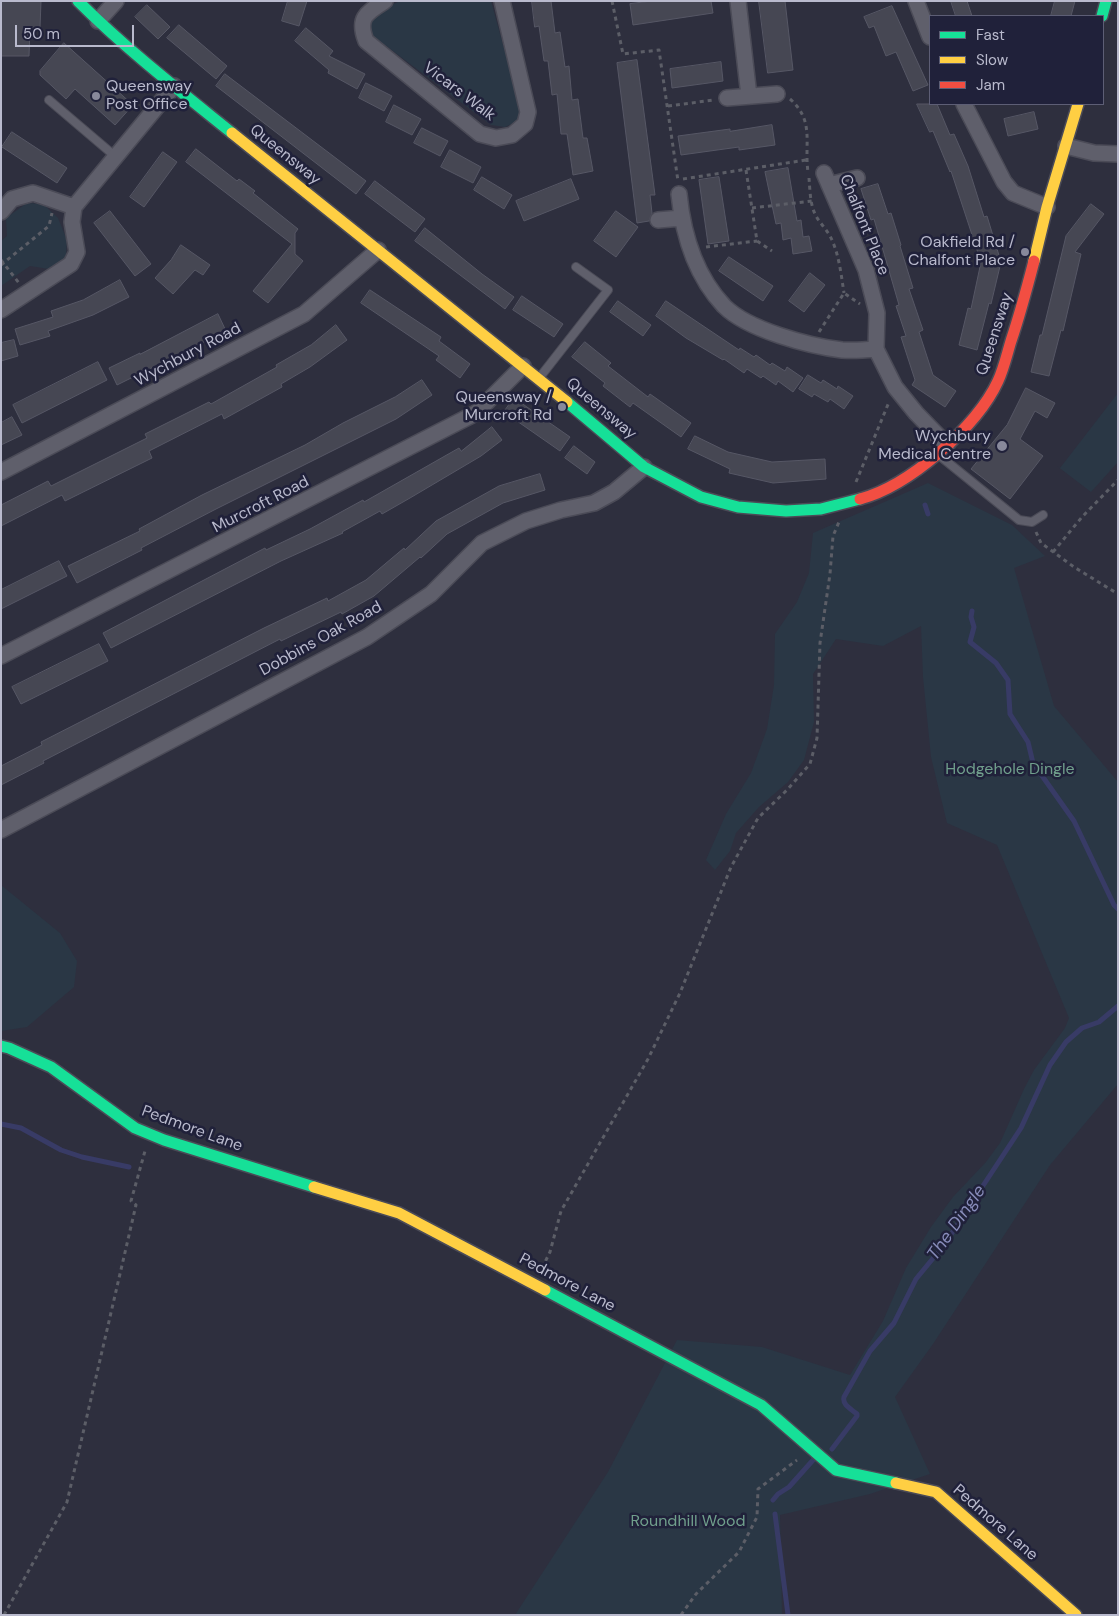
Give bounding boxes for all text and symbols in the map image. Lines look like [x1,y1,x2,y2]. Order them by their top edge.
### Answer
scale bar [18,15,136,47]
legend [929,15,1104,105]
text: 50 m [23,24,60,44]
text: Fast [976,25,1005,45]
text: Slow [976,50,1008,70]
street label: Vicars Walk [419,59,499,125]
text: Jam [976,75,1005,95]
place label: Queensway Post Office [106,77,192,115]
marker: Queensway Post Office [90,90,102,102]
street label: Queensway [246,121,324,189]
street label: Chalfont Place [835,172,893,278]
place label: Oakfield Rd / Chalfont Place [908,233,1015,271]
marker: Oakfield Rd / Chalfont Place [1019,246,1031,258]
street label: Queensway [973,290,1017,378]
street label: Wychbury Road [132,319,244,391]
street label: Queensway [562,374,640,444]
place label: Queensway / Murcroft Rd [456,388,552,426]
marker: Queensway / Murcroft Rd [556,401,568,413]
place label: Wychbury Medical Centre [878,427,991,465]
marker: Wychbury Medical Centre [995,439,1009,453]
street label: Murcroft Road [210,472,312,538]
street label: Dobbins Oak Road [257,598,385,680]
park label: Hodgehole Dingle [945,760,1075,780]
street label: Pedmore Lane [139,1102,245,1156]
water label: The Dingle [923,1181,991,1265]
street label: Pedmore Lane [516,1250,618,1316]
street label: Pedmore Lane [949,1481,1041,1565]
park label: Roundhill Wood [630,1512,746,1532]

